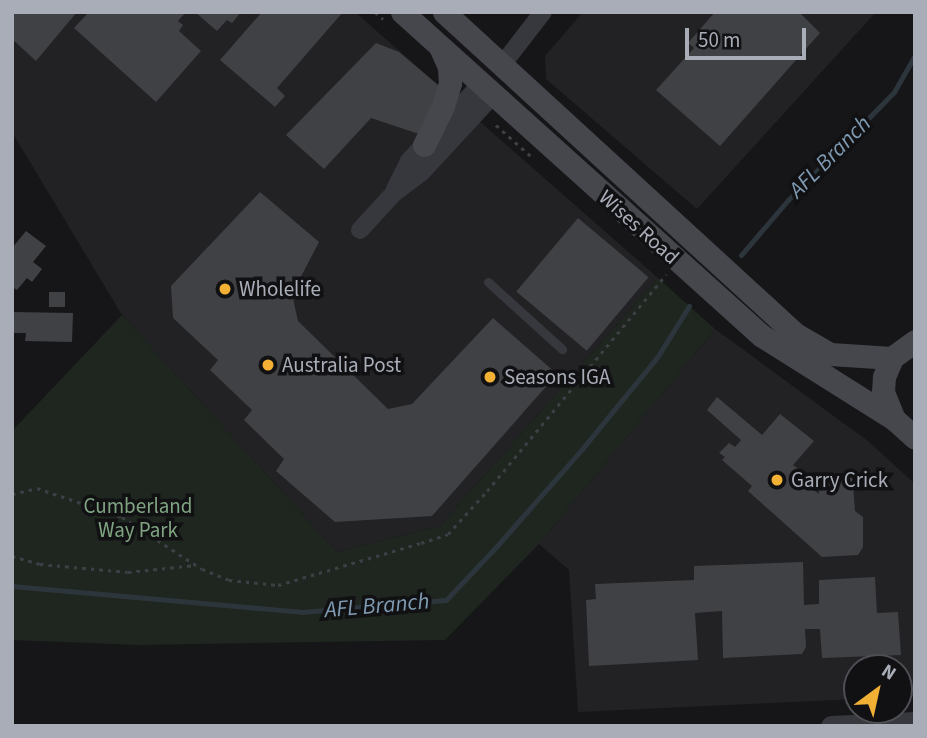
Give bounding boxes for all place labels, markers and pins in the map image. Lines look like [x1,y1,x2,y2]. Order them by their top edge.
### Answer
place label: Wholelife [239,276,321,302]
marker: Wholelife [217,281,233,297]
place label: Australia Post [282,352,401,378]
marker: Australia Post [260,357,276,373]
place label: Seasons IGA [504,364,610,390]
marker: Seasons IGA [482,369,498,385]
place label: Garry Crick [791,467,888,493]
marker: Garry Crick [769,472,785,488]

